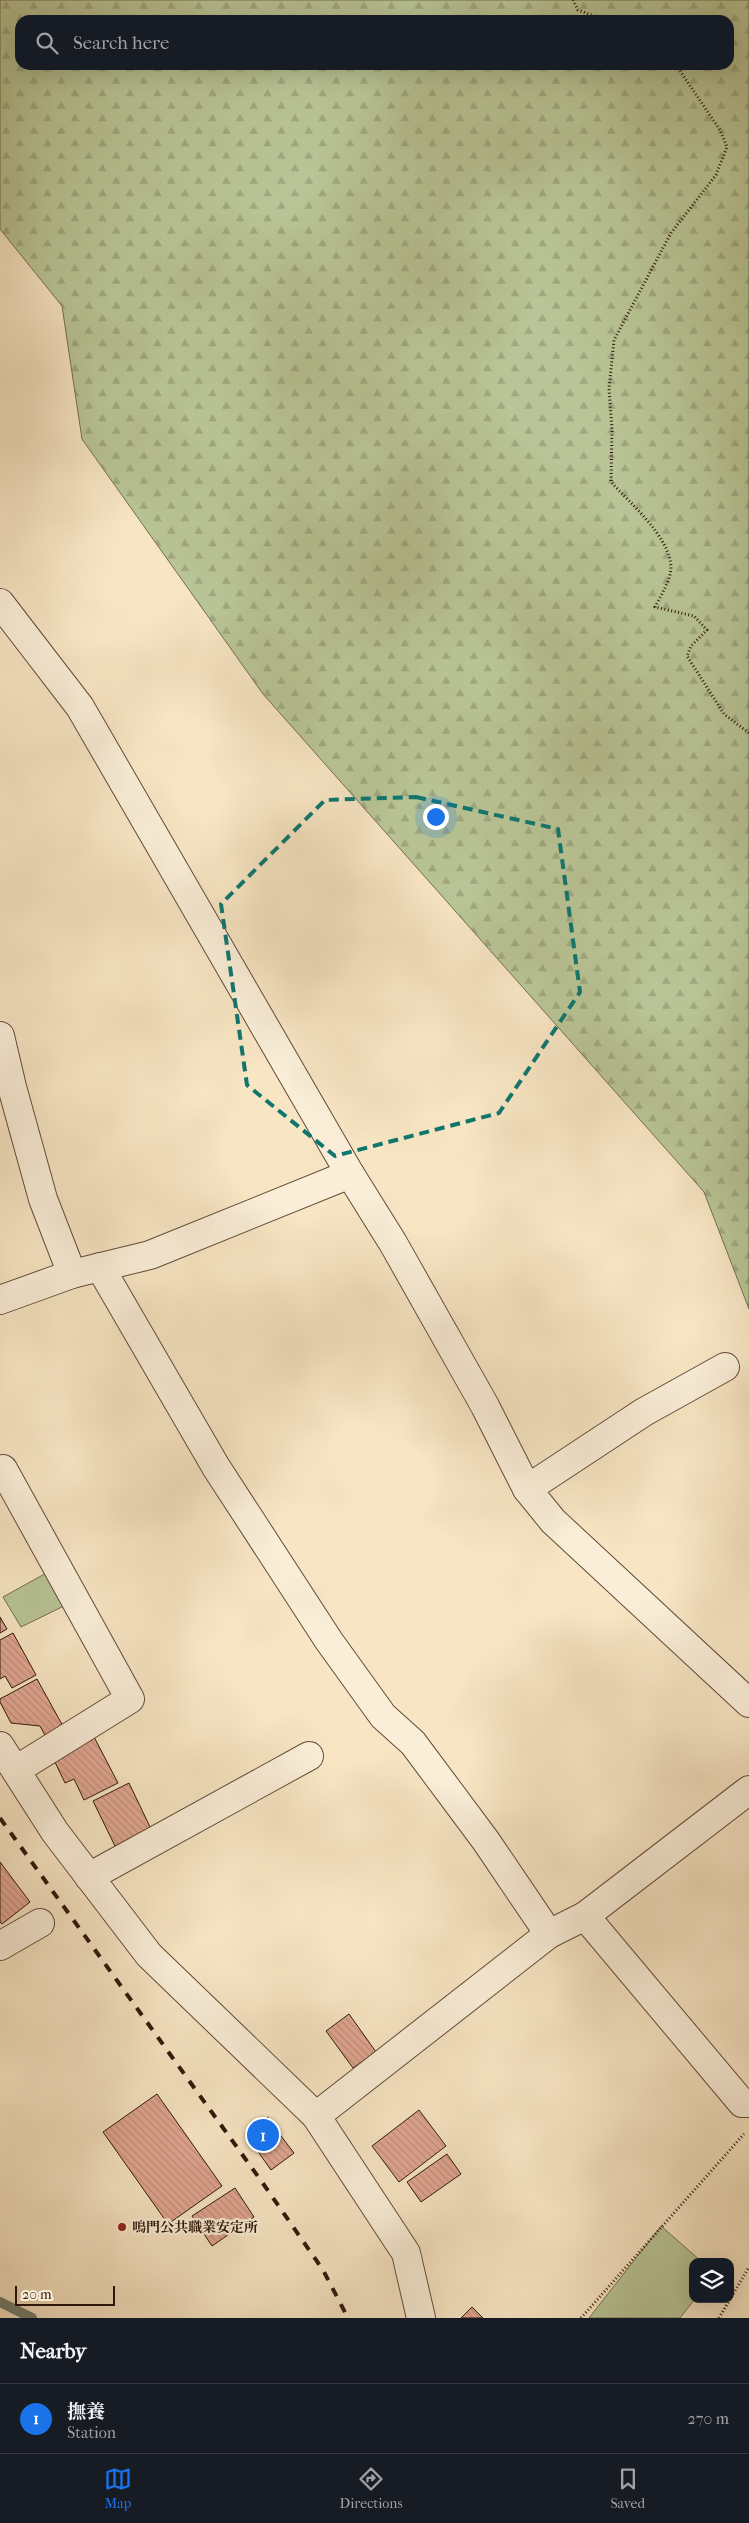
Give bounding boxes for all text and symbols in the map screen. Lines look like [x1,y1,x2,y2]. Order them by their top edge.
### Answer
search box [15,15,734,70]
icon: search [33,29,61,57]
text: Search here [73,32,169,54]
your location [423,804,449,830]
pin: 1 [247,2116,279,2154]
place label: 鳴門公共職業安定所 [132,2219,258,2236]
marker: 鳴門公共職業安定所 [116,2221,128,2233]
map controls [689,2258,734,2303]
button: layers [689,2258,734,2303]
scale bar [15,2283,115,2306]
text: 20 m [22,2286,52,2303]
text: Nearby [20,2339,86,2363]
text: 撫養 [67,2401,105,2423]
text: 1 [33,2409,39,2428]
text: 270 m [688,2409,729,2428]
text: Station [67,2423,116,2442]
tab: Map [104,2465,132,2512]
tab: Directions [340,2465,403,2512]
tab: Saved [610,2465,645,2512]

